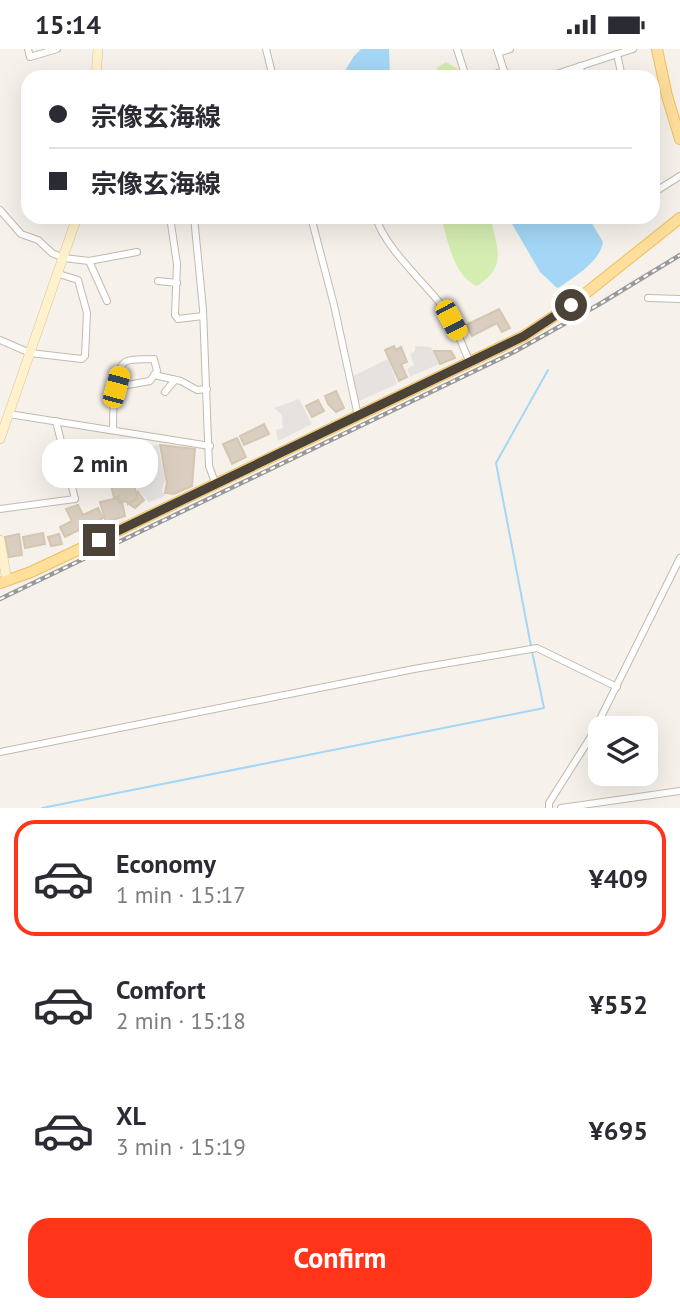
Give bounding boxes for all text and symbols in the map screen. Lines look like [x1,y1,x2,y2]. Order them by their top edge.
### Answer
text: 15:14 [35,8,101,41]
text: 宗像玄海線 [91,100,221,133]
text: 宗像玄海線 [91,167,221,200]
route start [555,289,587,321]
car [432,297,471,343]
car [101,364,132,410]
callout: 2 min [41,439,157,487]
text: 2 min [72,449,128,478]
route end [83,524,115,556]
map controls [588,716,658,786]
button: layers [588,716,658,786]
icon: car [32,847,95,910]
text: Economy [116,847,216,880]
text: ¥409 [589,862,648,895]
text: 1 min · 15:17 [116,880,246,909]
icon: car [32,973,95,1036]
text: Comfort [116,973,206,1006]
text: ¥552 [589,988,648,1021]
text: 2 min · 15:18 [116,1006,246,1035]
icon: car [32,1099,95,1162]
text: XL [116,1099,146,1132]
text: ¥695 [589,1114,648,1147]
text: 3 min · 15:19 [116,1132,246,1161]
button: Confirm [28,1218,652,1298]

